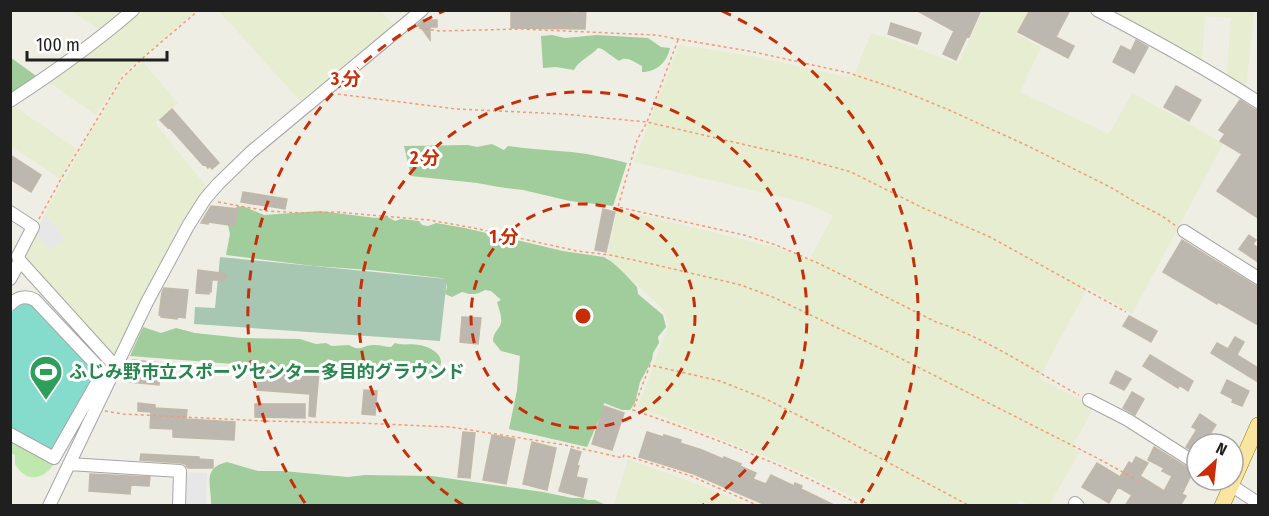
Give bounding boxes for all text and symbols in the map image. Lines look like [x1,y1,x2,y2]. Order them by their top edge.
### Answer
scale bar [27,24,166,62]
text: 100 m [36,34,80,56]
text: 3 分 [330,68,361,90]
text: 2 分 [409,147,440,169]
text: 1 分 [489,226,519,248]
centre of rings [573,306,593,326]
sports icon: ふじみ野市⽴スポーツセンター多⽬的グラウンド [28,354,64,401]
place label: ふじみ野市⽴スポーツセンター多⽬的グラウンド [69,361,465,383]
north arrow [1185,432,1245,492]
text: N [1213,438,1230,460]

